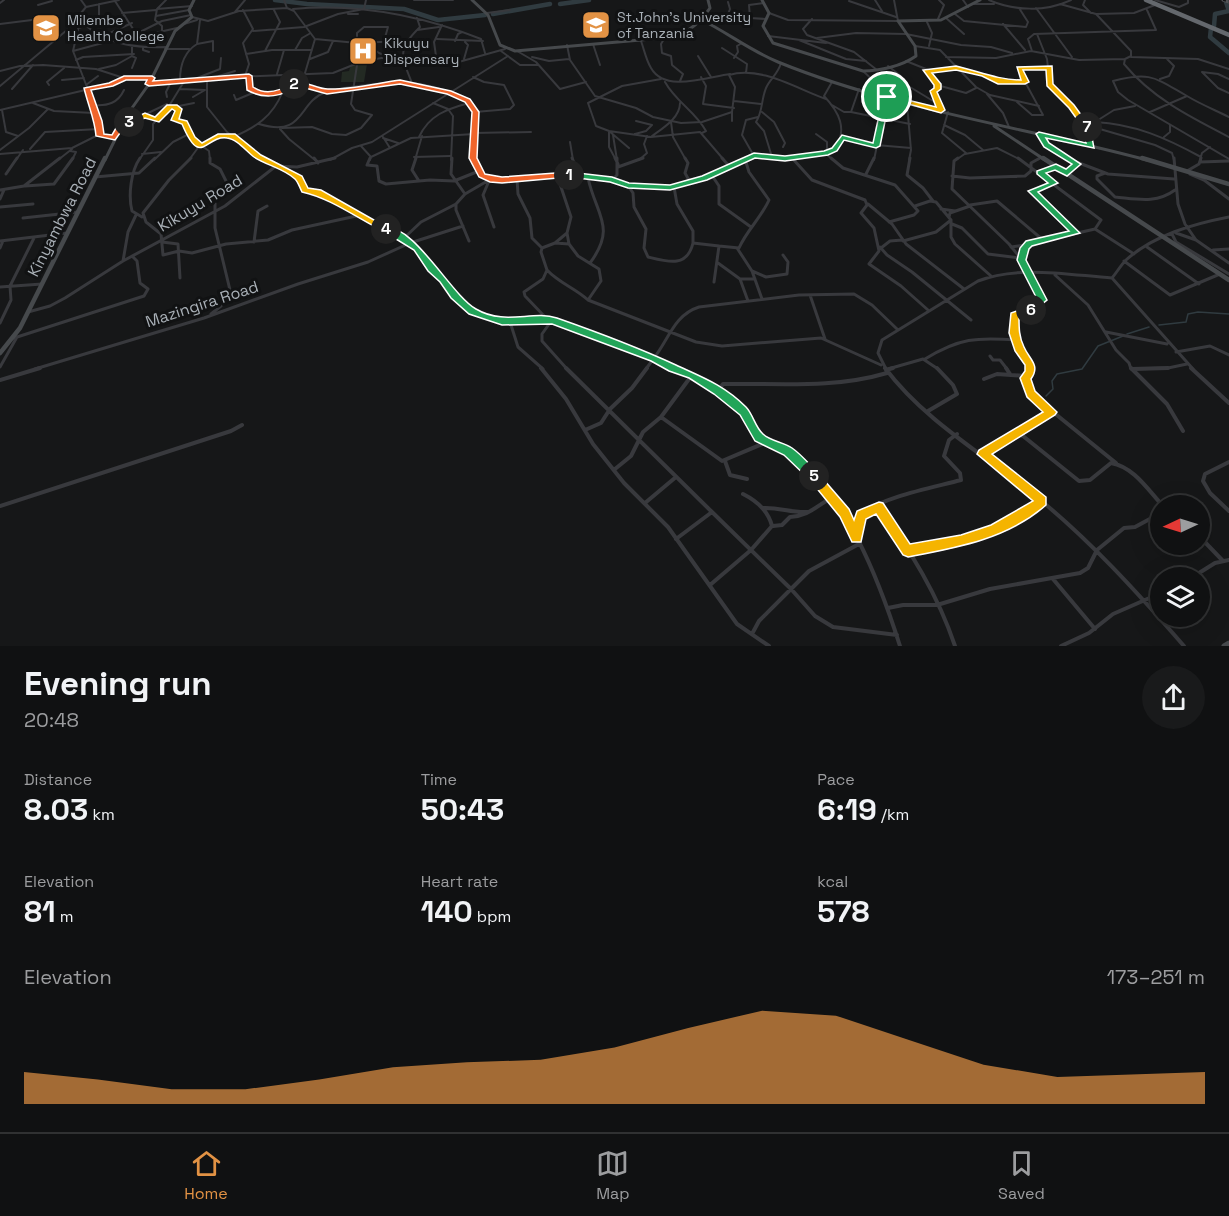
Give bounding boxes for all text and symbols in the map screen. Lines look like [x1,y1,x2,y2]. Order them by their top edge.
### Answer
place label: St.John's University of Tanzania [617,8,751,42]
school or university icon: St.John's University of Tanzania [580,9,612,41]
place label: Milembe Health College [67,11,165,45]
school or university icon: Milembe Health College [30,12,62,44]
place label: Kikuyu Dispensary [384,34,459,68]
hospital icon: Kikuyu Dispensary [347,35,379,67]
pin: 2 [279,69,309,99]
pin [861,71,912,122]
text: 2 [289,73,299,94]
icon: arrive [870,80,903,113]
pin: 3 [114,107,144,137]
text: 3 [124,111,134,132]
pin: 7 [1072,112,1102,142]
text: 7 [1083,116,1091,137]
street label: Kinyambwa Road [23,154,101,280]
pin: 1 [554,160,584,190]
text: 1 [565,164,573,185]
street label: Kikuyu Road [154,170,246,236]
pin: 4 [371,214,401,244]
text: 4 [381,218,391,239]
street label: Mazingira Road [143,276,261,332]
pin: 6 [1016,295,1046,325]
text: 6 [1026,299,1036,320]
pin: 5 [799,461,829,491]
text: 5 [809,465,819,486]
north arrow [1150,495,1210,555]
map controls [1150,495,1210,627]
button: layers [1150,567,1210,627]
text: Evening run [24,663,212,705]
button: share [1142,666,1205,729]
text: 20:48 [24,707,79,733]
text: Distance [24,769,92,790]
text: Time [421,769,457,790]
text: Pace [817,769,855,790]
text: 8.03 [24,790,88,829]
text: 50:43 [421,790,504,829]
text: 6:19 [817,790,877,829]
text: km [88,804,115,825]
text: /km [877,804,909,825]
text: Elevation [24,871,94,892]
text: Heart rate [421,871,498,892]
text: kcal [817,871,848,892]
text: 81 [24,892,56,931]
text: 140 [421,892,473,931]
text: 578 [817,892,870,931]
text: m [56,906,73,927]
text: bpm [473,906,511,927]
text: Elevation [24,964,112,990]
text: 173–251 m [1107,964,1205,990]
tab: Home [184,1147,228,1204]
tab: Map [596,1147,630,1204]
tab: Saved [998,1147,1045,1204]

